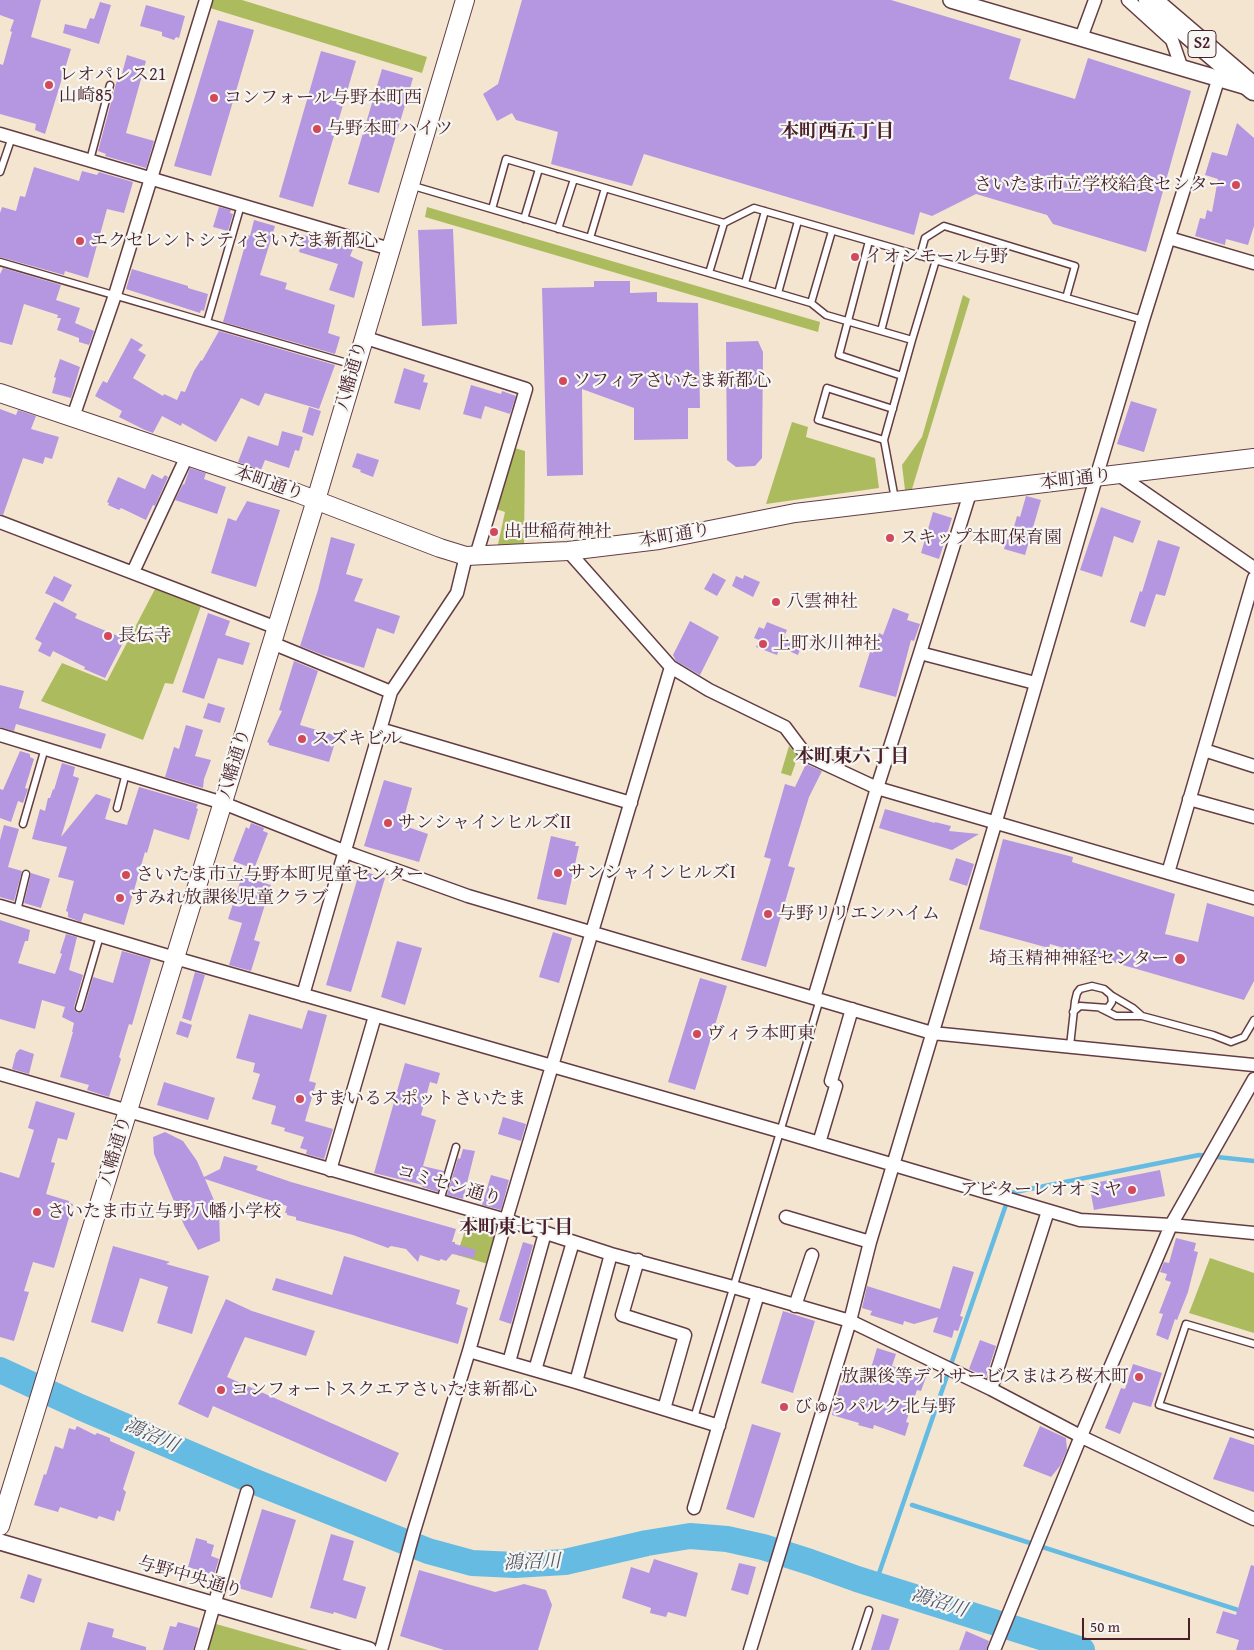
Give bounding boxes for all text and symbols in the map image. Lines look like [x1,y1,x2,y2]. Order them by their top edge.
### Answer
road number: S2 [1188,31,1216,58]
place label: レオパレス21 山崎85 [59,64,166,106]
marker: レオパレス21 山崎85 [43,79,55,91]
place label: コンフォール与野本町西 [224,87,422,109]
marker: コンフォール与野本町西 [208,92,220,104]
place label: 与野本町ハイツ [327,118,453,140]
district label: 本町西五丁目 [780,121,894,143]
marker: 与野本町ハイツ [311,123,323,135]
place label: さいたま市立学校給食センター [974,174,1226,196]
marker: さいたま市立学校給食センター [1230,179,1242,191]
place label: エクセレントシティさいたま新都心 [90,230,378,252]
marker: エクセレントシティさいたま新都心 [74,235,86,247]
place label: イオンモール与野 [865,246,1008,268]
marker: イオンモール与野 [849,251,861,263]
street label: 八幡通り [332,338,372,414]
place label: ソフィアさいたま新都心 [573,370,771,392]
marker: ソフィアさいたま新都心 [557,375,569,387]
street label: 本町通り [231,462,307,506]
street label: 本町通り [1039,465,1113,495]
street label: 本町通り [638,519,712,553]
place label: 出世稲荷神社 [504,521,612,543]
marker: 出世稲荷神社 [488,526,500,538]
place label: スキップ本町保育園 [900,527,1062,549]
marker: スキップ本町保育園 [884,532,896,544]
place label: 八雲神社 [786,591,858,613]
marker: 八雲神社 [770,596,782,608]
place label: 長伝寺 [118,625,172,647]
marker: 長伝寺 [102,630,114,642]
place label: 上町氷川神社 [773,633,881,655]
marker: 上町氷川神社 [757,638,769,650]
street label: 八幡通り [214,726,256,802]
place label: スズキビル [312,728,402,750]
marker: スズキビル [296,733,308,745]
district label: 本町東六丁目 [795,746,909,768]
place label: サンシャインヒルズⅡ [398,812,571,834]
marker: サンシャインヒルズⅡ [382,817,394,829]
place label: サンシャインヒルズⅠ [568,862,736,884]
place label: さいたま市立与野本町児童センター [136,864,424,886]
marker: サンシャインヒルズⅠ [552,867,564,879]
marker: さいたま市立与野本町児童センター [120,869,132,881]
place label: すみれ放課後児童クラブ [130,887,328,909]
marker: すみれ放課後児童クラブ [114,892,126,904]
place label: 与野リリエンハイム [778,903,940,925]
marker: 与野リリエンハイム [762,908,774,920]
place label: 埼玉精神神経センター [989,948,1169,970]
marker: 埼玉精神神経センター [1173,952,1187,966]
place label: ヴィラ本町東 [707,1023,815,1045]
marker: ヴィラ本町東 [691,1028,703,1040]
place label: すまいるスポットさいたま [310,1088,526,1110]
marker: すまいるスポットさいたま [294,1093,306,1105]
street label: 八幡通り [95,1113,137,1189]
street label: コミセン通り [394,1161,504,1211]
place label: アビターレオオミヤ [960,1179,1122,1201]
marker: アビターレオオミヤ [1126,1184,1138,1196]
place label: さいたま市立与野八幡小学校 [47,1201,281,1223]
marker: さいたま市立与野八幡小学校 [31,1206,43,1218]
district label: 本町東七丁目 [459,1217,573,1239]
place label: 放課後等デイサービスまはろ桜木町 [841,1366,1129,1388]
marker: 放課後等デイサービスまはろ桜木町 [1133,1371,1145,1383]
place label: コンフォートスクエアさいたま新都心 [231,1379,537,1401]
marker: コンフォートスクエアさいたま新都心 [215,1384,227,1396]
place label: びゅうパルク北与野 [794,1396,956,1418]
marker: びゅうパルク北与野 [778,1401,790,1413]
water label: 鴻沼川 [120,1414,182,1458]
water label: 鴻沼川 [503,1551,561,1575]
street label: 与野中央通り [135,1553,245,1603]
water label: 鴻沼川 [908,1583,970,1623]
scale bar [1084,1608,1192,1640]
text: 50 m [1090,1616,1120,1637]

